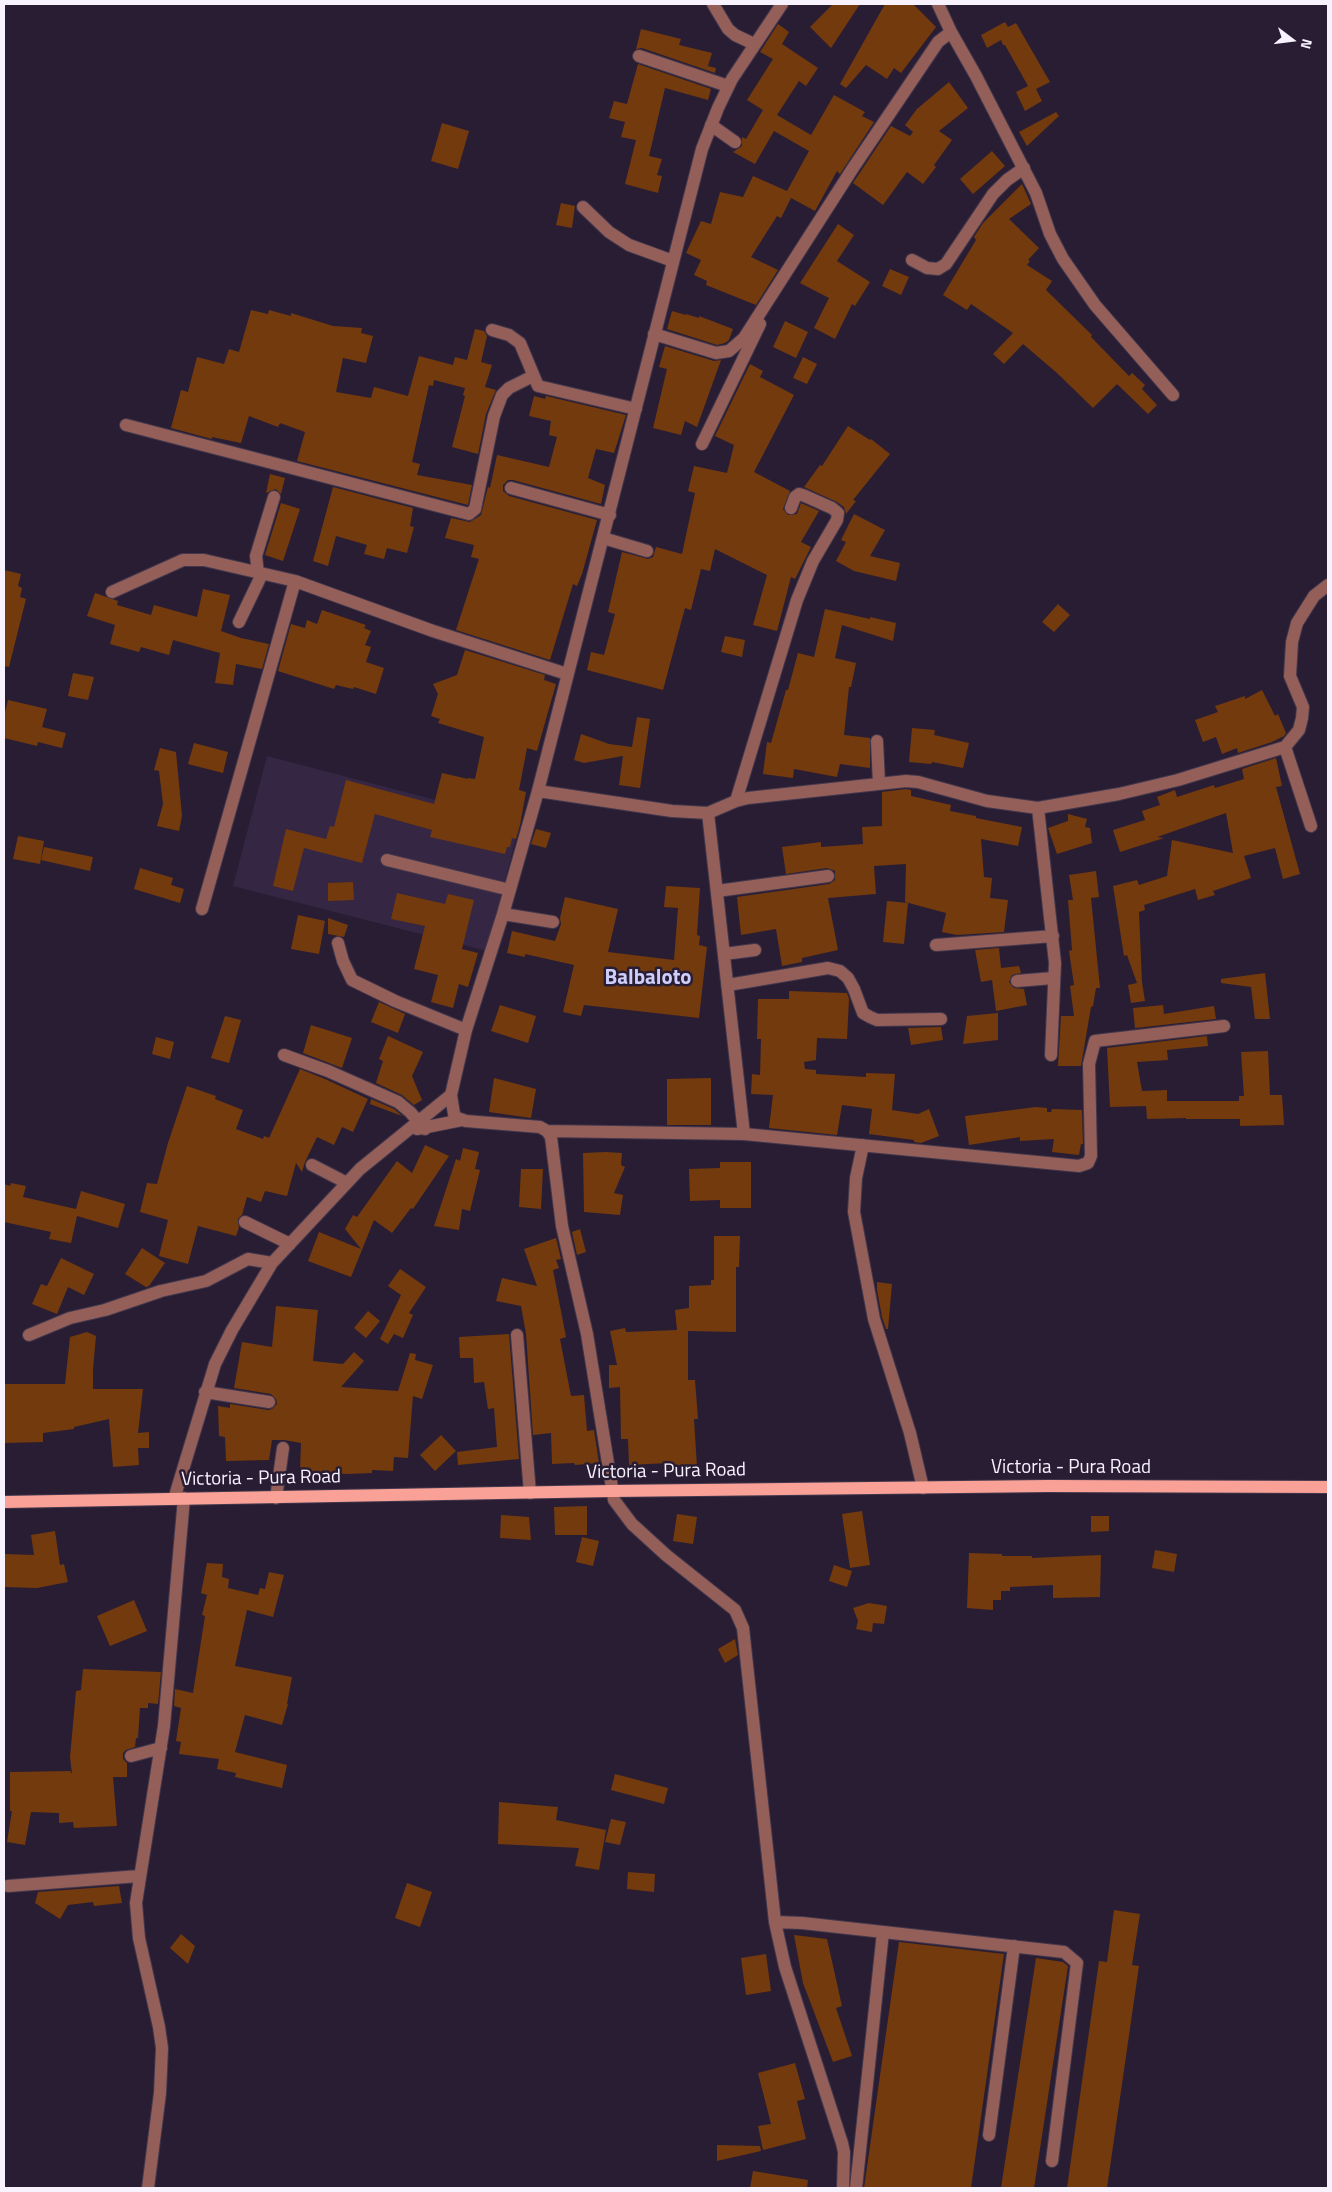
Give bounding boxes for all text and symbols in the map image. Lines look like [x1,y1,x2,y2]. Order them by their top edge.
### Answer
north arrow [1267,15,1317,65]
text: N [1296,37,1318,51]
district label: Balbaloto [604,966,692,992]
street label: Victoria - Pura Road [991,1457,1151,1479]
street label: Victoria - Pura Road [586,1459,746,1485]
street label: Victoria - Pura Road [181,1466,341,1492]

